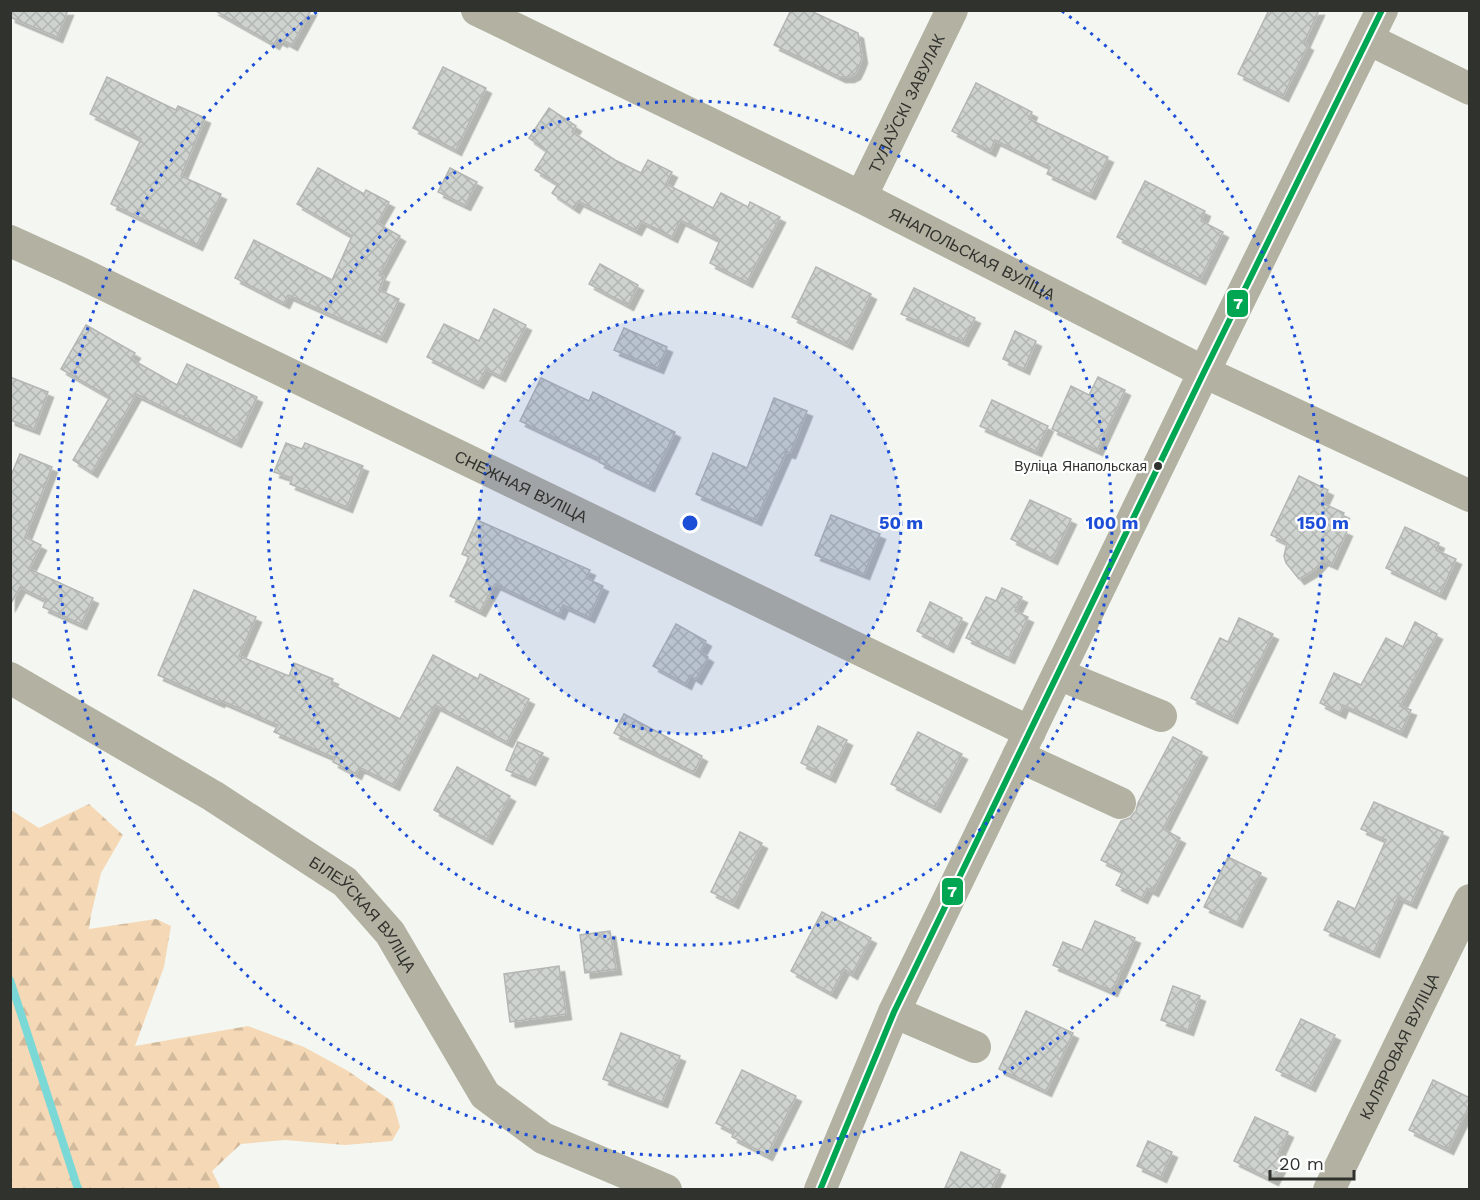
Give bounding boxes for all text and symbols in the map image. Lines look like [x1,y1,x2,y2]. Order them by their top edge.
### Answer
street label: ТУЛАЎСКІ ЗАВУЛАК [865,30,949,176]
street label: ЯНАПОЛЬСКАЯ ВУЛІЦА [886,204,1059,304]
line badge: 7 [1226,289,1249,318]
text: 7 [1233,294,1243,313]
street label: СНЕЖНАЯ ВУЛІЦА [452,446,591,526]
place label: Вуліца Янапольская [1014,458,1147,474]
marker: Вуліца Янапольская [1152,460,1164,472]
text: 50 m [879,512,923,533]
text: 100 m [1085,512,1139,533]
text: 150 m [1297,512,1349,533]
centre of rings [680,513,700,533]
street label: БІЛЕЎСКАЯ ВУЛІЦА [306,852,420,976]
line badge: 7 [941,877,964,906]
text: 7 [947,882,957,901]
street label: КАЛЯРОВАЯ ВУЛІЦА [1355,970,1443,1122]
scale bar [1270,1143,1354,1181]
text: 20 m [1279,1153,1324,1174]

